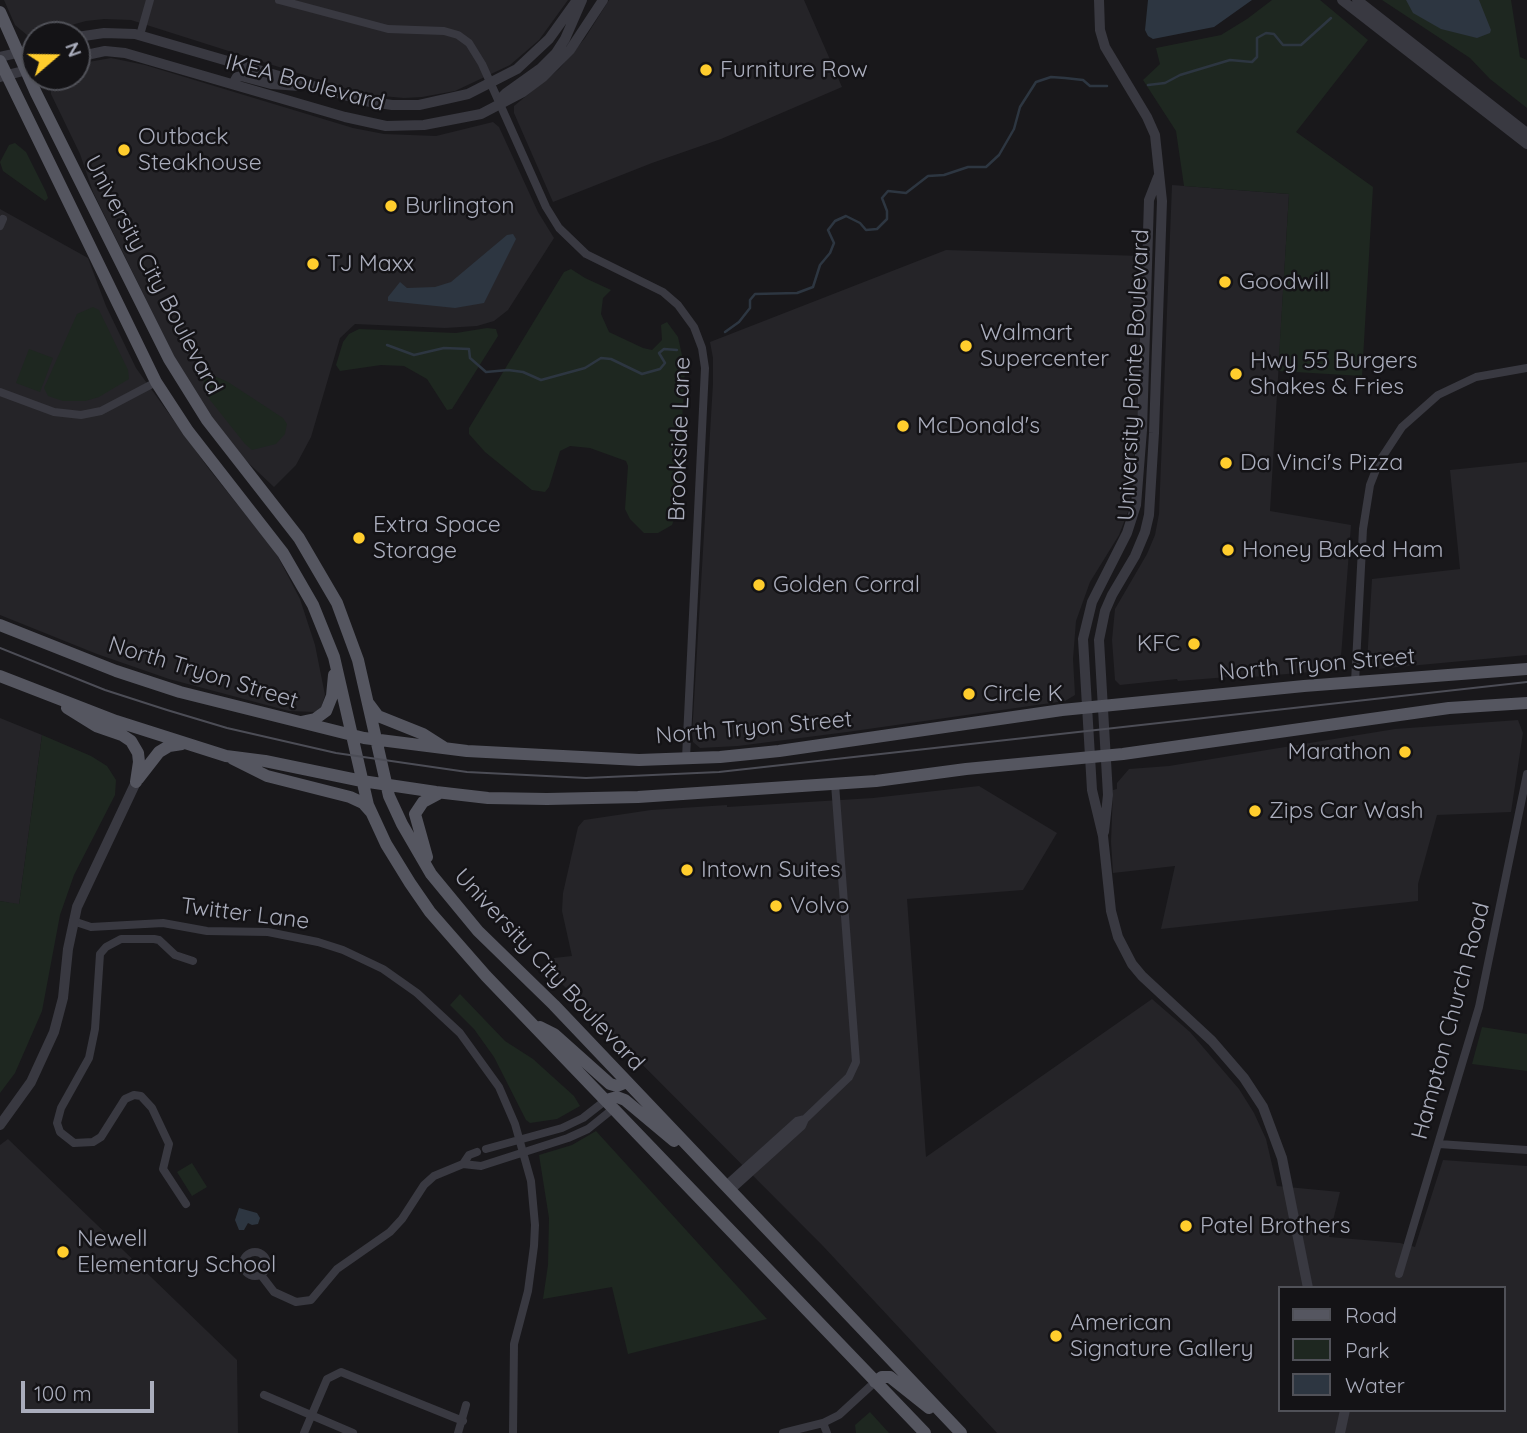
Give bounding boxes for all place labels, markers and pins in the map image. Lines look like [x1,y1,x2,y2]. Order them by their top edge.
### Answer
place label: Furniture Row [720,56,868,84]
marker: Furniture Row [698,62,714,78]
place label: Outback Steakhouse [138,123,262,177]
marker: Outback Steakhouse [116,142,132,158]
place label: Burlington [405,192,515,220]
marker: Burlington [383,198,399,214]
place label: TJ Maxx [327,250,414,278]
marker: TJ Maxx [305,256,321,272]
place label: Goodwill [1239,268,1330,296]
marker: Goodwill [1217,274,1233,290]
place label: Walmart Supercenter [980,319,1109,373]
marker: Walmart Supercenter [958,338,974,354]
place label: Hwy 55 Burgers Shakes & Fries [1250,347,1418,401]
marker: Hwy 55 Burgers Shakes & Fries [1228,366,1244,382]
place label: McDonald's [917,412,1040,440]
marker: McDonald's [895,418,911,434]
place label: Da Vinci's Pizza [1240,449,1403,477]
marker: Da Vinci's Pizza [1218,455,1234,471]
place label: Extra Space Storage [373,511,501,565]
marker: Extra Space Storage [351,530,367,546]
place label: Honey Baked Ham [1242,536,1443,564]
marker: Honey Baked Ham [1220,542,1236,558]
place label: Golden Corral [773,571,920,599]
marker: Golden Corral [751,577,767,593]
place label: KFC [1137,630,1180,658]
marker: KFC [1186,636,1202,652]
place label: Circle K [983,680,1063,708]
marker: Circle K [961,686,977,702]
place label: Marathon [1287,738,1391,766]
marker: Marathon [1397,744,1413,760]
place label: Zips Car Wash [1269,797,1424,825]
marker: Zips Car Wash [1247,803,1263,819]
place label: Intown Suites [701,856,841,884]
marker: Intown Suites [679,862,695,878]
place label: Volvo [790,892,849,920]
marker: Volvo [768,898,784,914]
place label: Patel Brothers [1200,1212,1350,1240]
marker: Patel Brothers [1178,1218,1194,1234]
place label: Newell Elementary School [77,1225,276,1279]
marker: Newell Elementary School [55,1244,71,1260]
place label: American Signature Gallery [1070,1309,1253,1363]
marker: American Signature Gallery [1048,1328,1064,1344]

